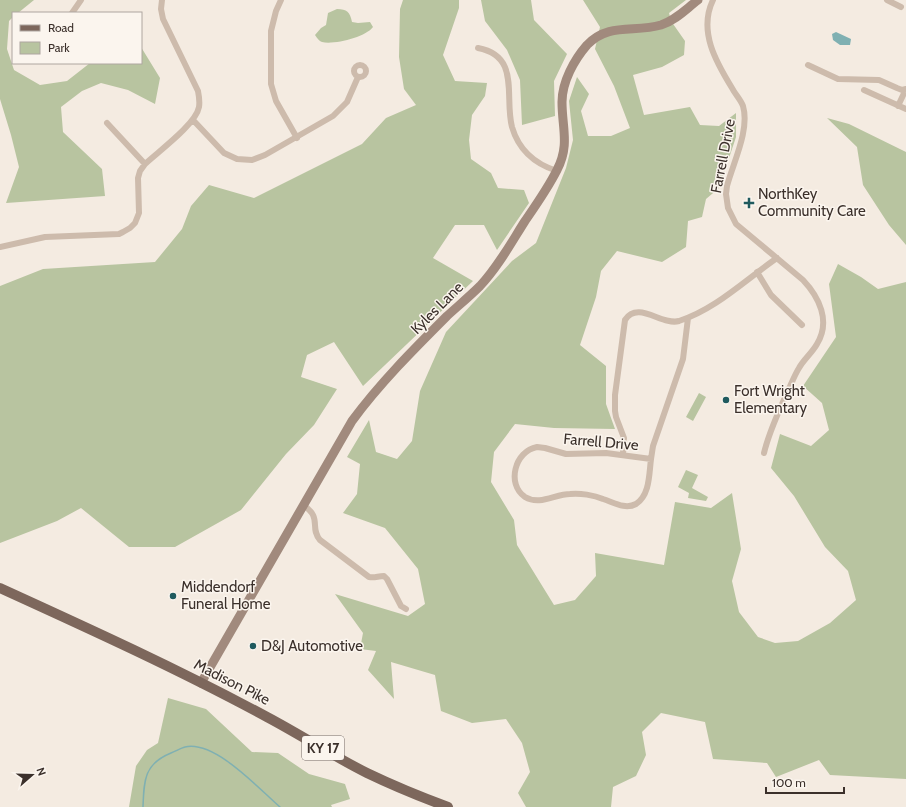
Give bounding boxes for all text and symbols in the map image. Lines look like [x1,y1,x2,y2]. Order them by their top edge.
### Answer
legend [12,12,142,64]
text: Road [48,20,74,35]
text: Park [48,40,70,55]
street label: Farrell Drive [707,117,739,195]
place label: NorthKey Community Care [758,185,866,220]
marker: NorthKey Community Care [743,197,755,209]
street label: Kyles Lane [407,278,467,338]
place label: Fort Wright Elementary [734,382,808,417]
marker: Fort Wright Elementary [721,395,731,405]
street label: Farrell Drive [563,430,640,454]
place label: Middendorf Funeral Home [181,578,271,613]
marker: Middendorf Funeral Home [168,591,178,601]
place label: D&J Automotive [261,637,363,655]
marker: D&J Automotive [248,641,258,651]
street label: Madison Pike [191,655,273,709]
road number: KY 17 [302,736,344,760]
north arrow [12,755,52,795]
text: N [33,766,49,778]
scale bar [766,769,844,795]
text: 100 m [772,775,806,790]

